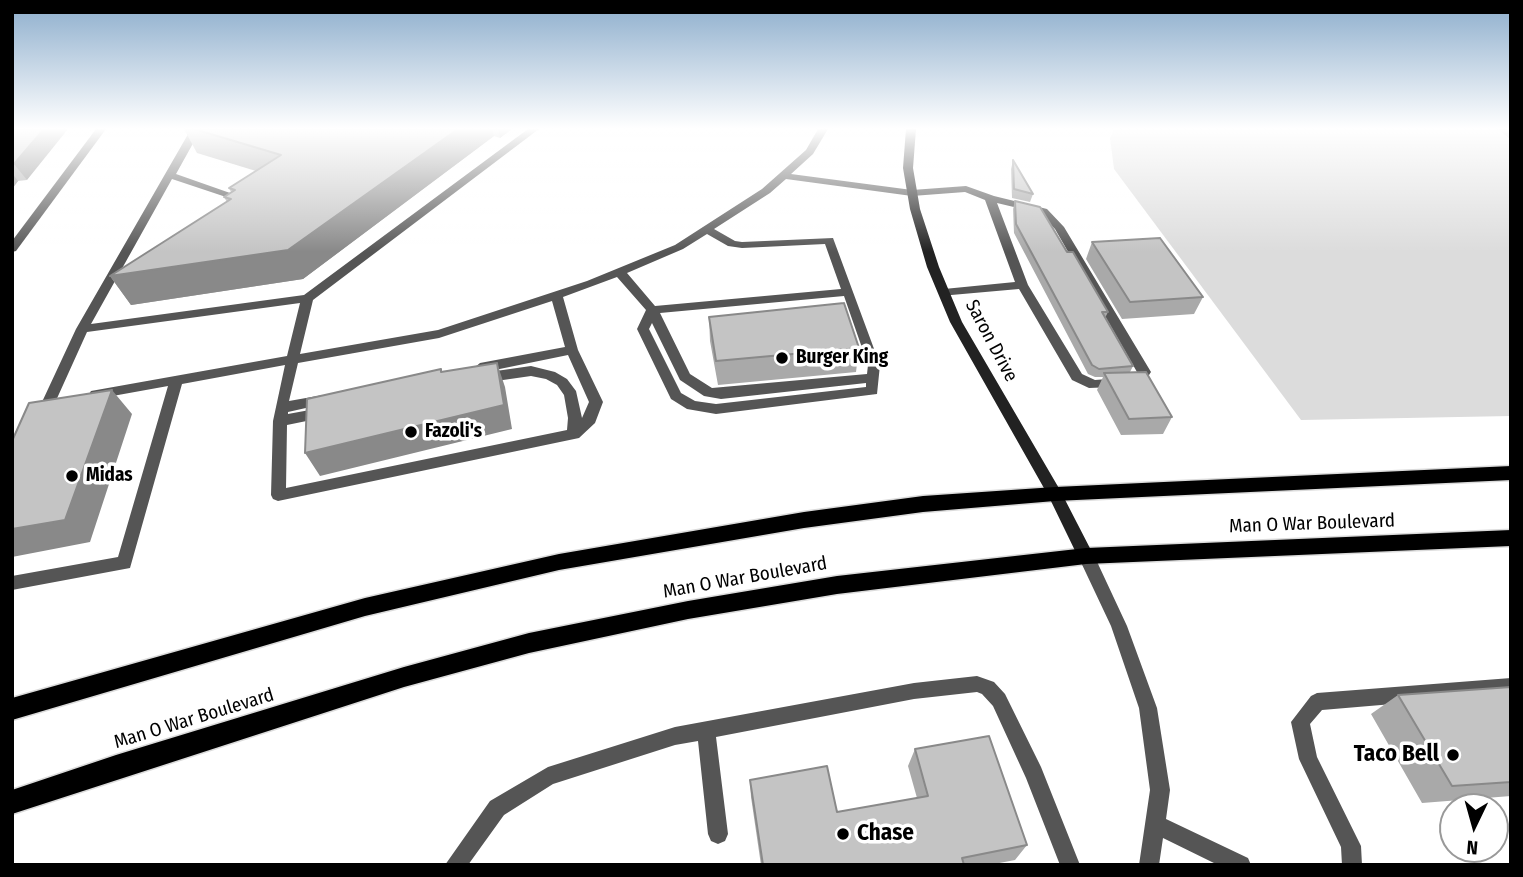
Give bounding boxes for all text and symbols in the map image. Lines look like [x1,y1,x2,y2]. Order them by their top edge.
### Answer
street label: Saron Drive [960,296,1022,386]
place label: Burger King [796,347,888,369]
marker: Burger King [774,350,790,366]
place label: Fazoli's [425,421,482,443]
marker: Fazoli's [403,424,419,440]
place label: Midas [86,465,133,487]
marker: Midas [64,468,80,484]
street label: Man O War Boulevard [1229,510,1395,538]
street label: Man O War Boulevard [661,552,829,604]
street label: Man O War Boulevard [111,684,277,754]
place label: Taco Bell [1354,741,1439,769]
marker: Taco Bell [1445,747,1461,763]
north arrow [1439,793,1509,863]
place label: Chase [857,820,914,848]
marker: Chase [835,826,851,842]
text: N [1466,835,1479,859]

